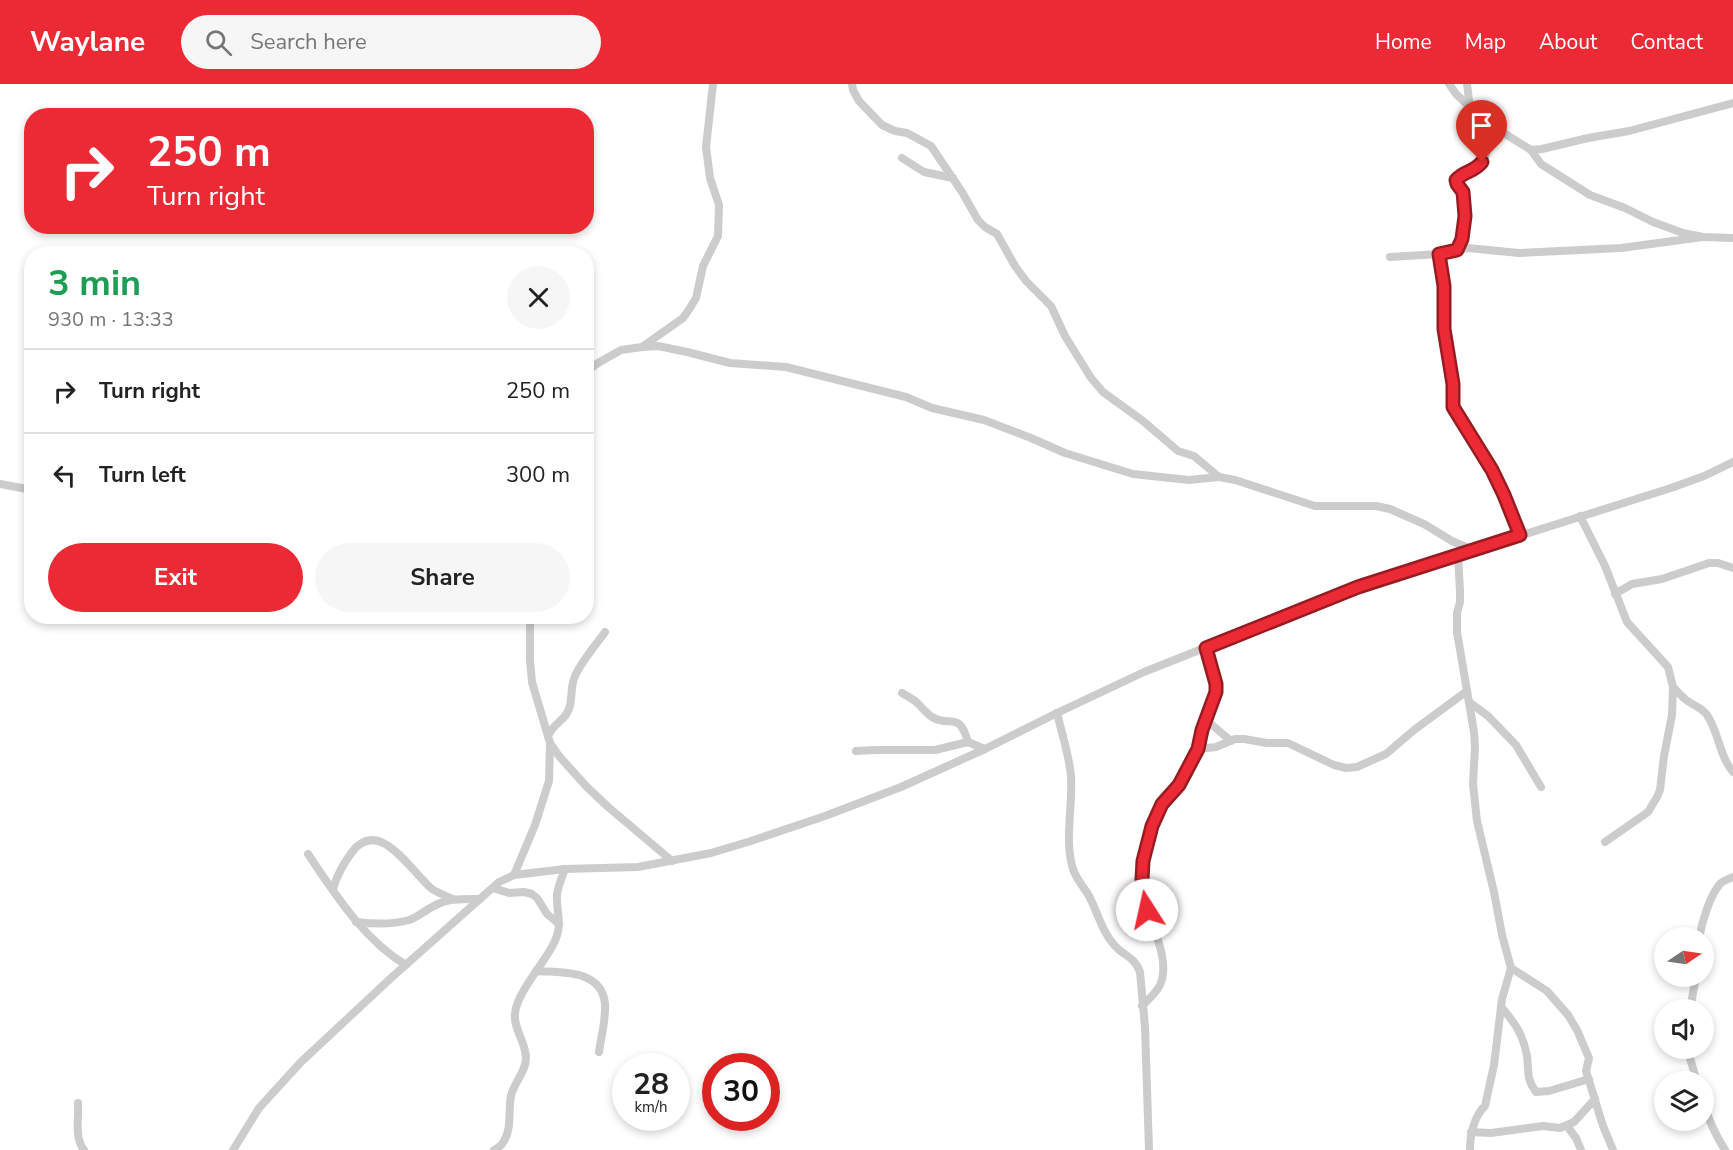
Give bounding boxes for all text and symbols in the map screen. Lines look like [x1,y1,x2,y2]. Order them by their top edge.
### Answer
search box [181,15,601,69]
text: Waylane [30,23,145,61]
icon: search [202,26,235,59]
text: Search here [250,27,367,57]
text: Home [1375,28,1432,56]
text: Map [1465,28,1506,56]
text: About [1539,28,1597,56]
text: Contact [1630,28,1703,56]
pin [1456,100,1507,162]
icon: arrive [1465,109,1498,142]
text: 250 m [147,124,271,181]
icon: right [48,132,126,210]
text: Turn right [147,178,265,215]
text: 3 min [48,259,141,308]
button: close [507,266,570,329]
text: 930 m · 13:33 [48,306,174,333]
icon: right [48,375,81,408]
text: Turn right [99,376,200,406]
text: 250 m [506,376,570,406]
icon: left [48,459,81,492]
text: Turn left [99,460,186,490]
text: 300 m [506,460,570,490]
button: Exit [48,543,303,612]
button: Share [315,543,570,612]
position arrow [1115,878,1179,942]
north arrow [1654,927,1714,987]
map controls [1654,927,1714,1131]
button: sound [1654,999,1714,1059]
speed limit sign: 30 [702,1053,780,1131]
text: 28 [633,1064,669,1105]
button: layers [1654,1071,1714,1131]
text: km/h [634,1097,668,1117]

